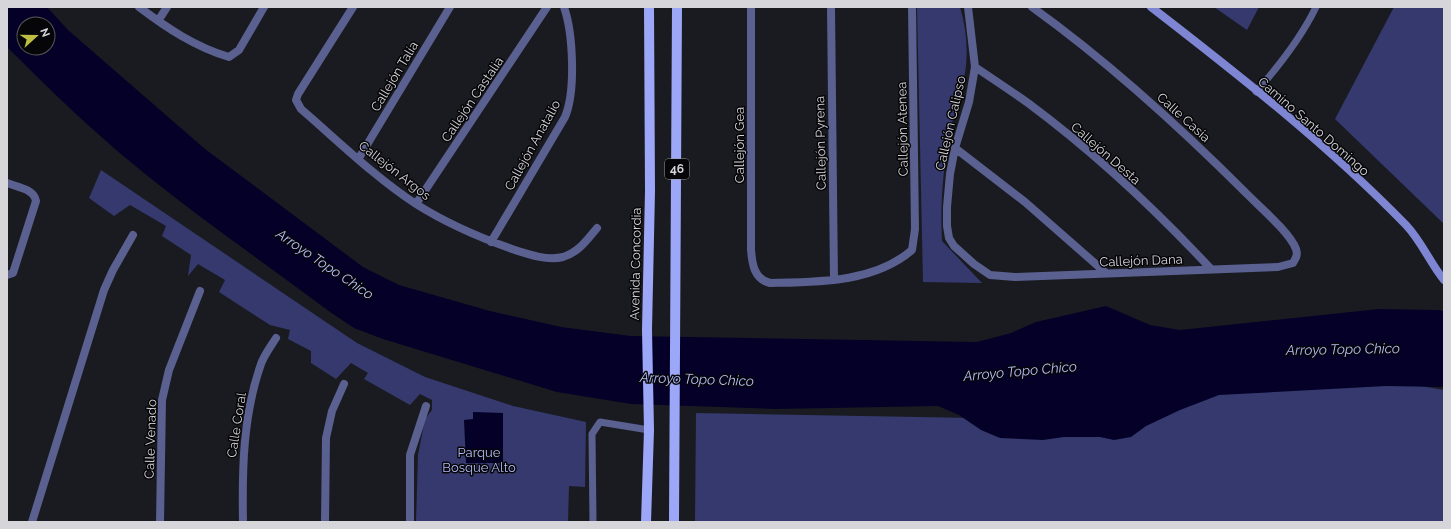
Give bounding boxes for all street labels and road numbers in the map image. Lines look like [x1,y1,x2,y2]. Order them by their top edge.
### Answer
street label: Callejón Talía [368,39,421,114]
street label: Callejón Castalia [438,54,506,145]
street label: Callejón Calipso [932,74,969,172]
street label: Camino Santo Domingo [1255,74,1373,179]
street label: Callejón Atenea [894,82,911,176]
street label: Calle Casia [1154,90,1213,145]
street label: Callejón Pyrena [812,96,829,190]
street label: Callejón Anatalio [501,97,564,193]
street label: Callejón Gea [732,107,747,183]
street label: Callejón Desta [1068,119,1143,188]
street label: Callejón Argos [356,138,434,203]
road number: 46 [665,159,689,179]
street label: Avenida Concordia [627,207,644,321]
street label: Callejón Dana [1099,252,1183,269]
street label: Calle Coral [224,391,249,459]
street label: Calle Venado [142,399,159,479]

